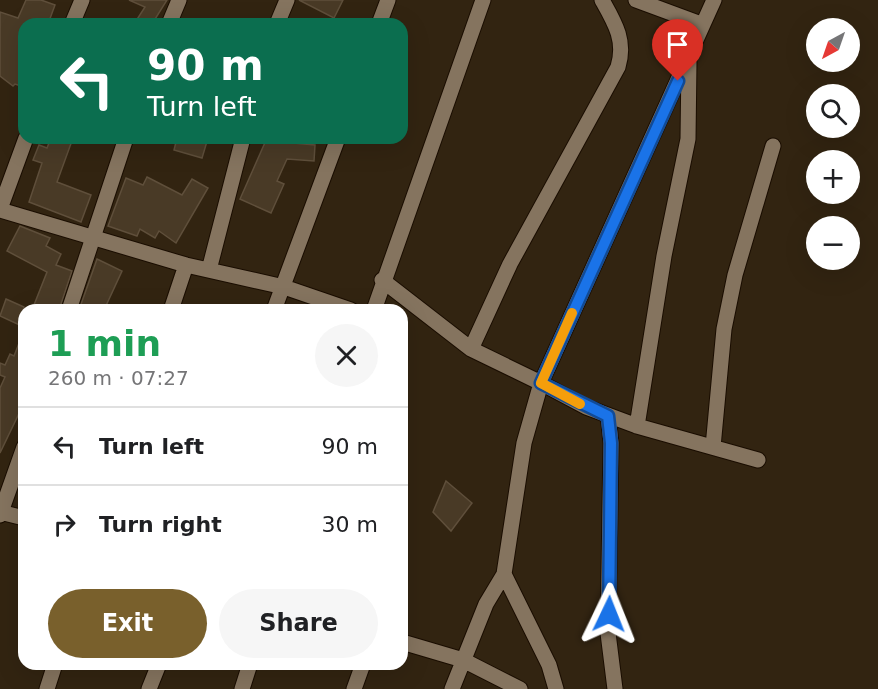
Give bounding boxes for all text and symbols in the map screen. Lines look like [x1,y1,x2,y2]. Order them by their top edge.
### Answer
north arrow [806,18,860,72]
map controls [806,18,860,270]
pin [652,19,703,81]
icon: arrive [661,28,694,61]
text: 90 m [147,41,264,90]
icon: left [48,42,126,120]
button: search [806,84,860,138]
text: Turn left [147,91,257,122]
button: + [806,150,860,204]
button: − [806,216,860,270]
text: 1 min [48,323,161,364]
button: close [315,324,378,387]
text: 260 m · 07:27 [48,366,189,390]
icon: left [48,430,81,463]
text: Turn left [99,434,204,459]
text: 90 m [322,434,378,459]
icon: right [48,508,81,541]
text: Turn right [99,512,222,537]
text: 30 m [322,512,378,537]
position arrow [577,582,641,646]
button: Exit [48,589,207,658]
button: Share [219,589,378,658]

